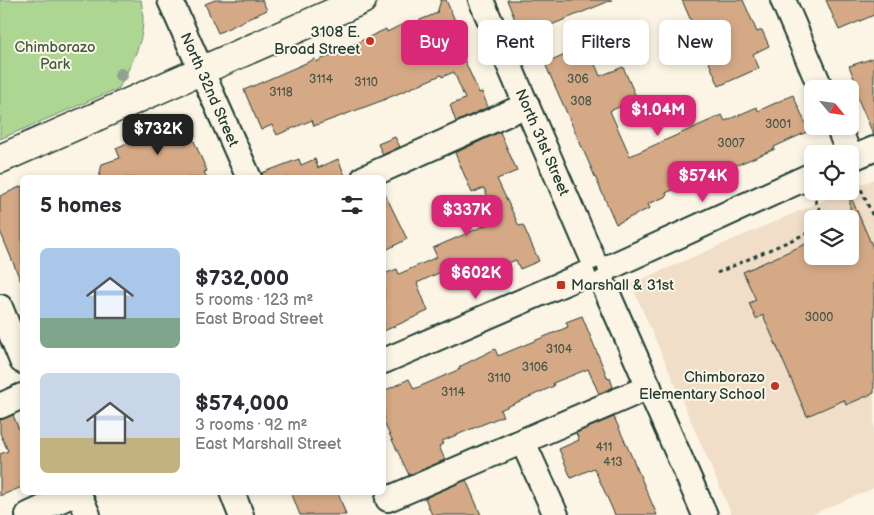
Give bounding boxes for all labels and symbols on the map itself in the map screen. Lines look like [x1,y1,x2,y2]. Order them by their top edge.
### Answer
place label: 3108 E. Broad Street [274,23,360,59]
street label: North 32nd Street [176,30,243,150]
marker: 3108 E. Broad Street [364,35,376,47]
park label: Chimborazo Park [14,38,96,74]
house number: 3114 [309,72,334,87]
house number: 306 [567,72,589,87]
house number: 3110 [354,75,378,90]
north arrow [804,80,859,135]
house number: 3118 [269,85,293,100]
street label: North 31st Street [511,86,574,199]
house number: 308 [570,94,592,109]
pin: $1.04M [617,94,699,137]
pin: $732K [123,114,193,156]
house number: 3001 [765,117,791,132]
house number: 3007 [717,136,745,151]
pin: $574K [668,160,738,203]
pin: $337K [432,194,502,237]
pin: $602K [441,258,511,300]
place label: Marshall & 31st [571,276,674,295]
marker: Marshall & 31st [555,279,567,291]
house number: 3000 [805,310,833,325]
house number: 3104 [546,342,573,357]
house number: 3106 [522,360,548,375]
place label: Chimborazo Elementary School [639,368,765,404]
house number: 3110 [487,371,511,386]
marker: Chimborazo Elementary School [769,380,781,392]
house number: 3114 [441,385,466,400]
house number: 411 [596,440,612,455]
house number: 413 [603,455,623,470]

